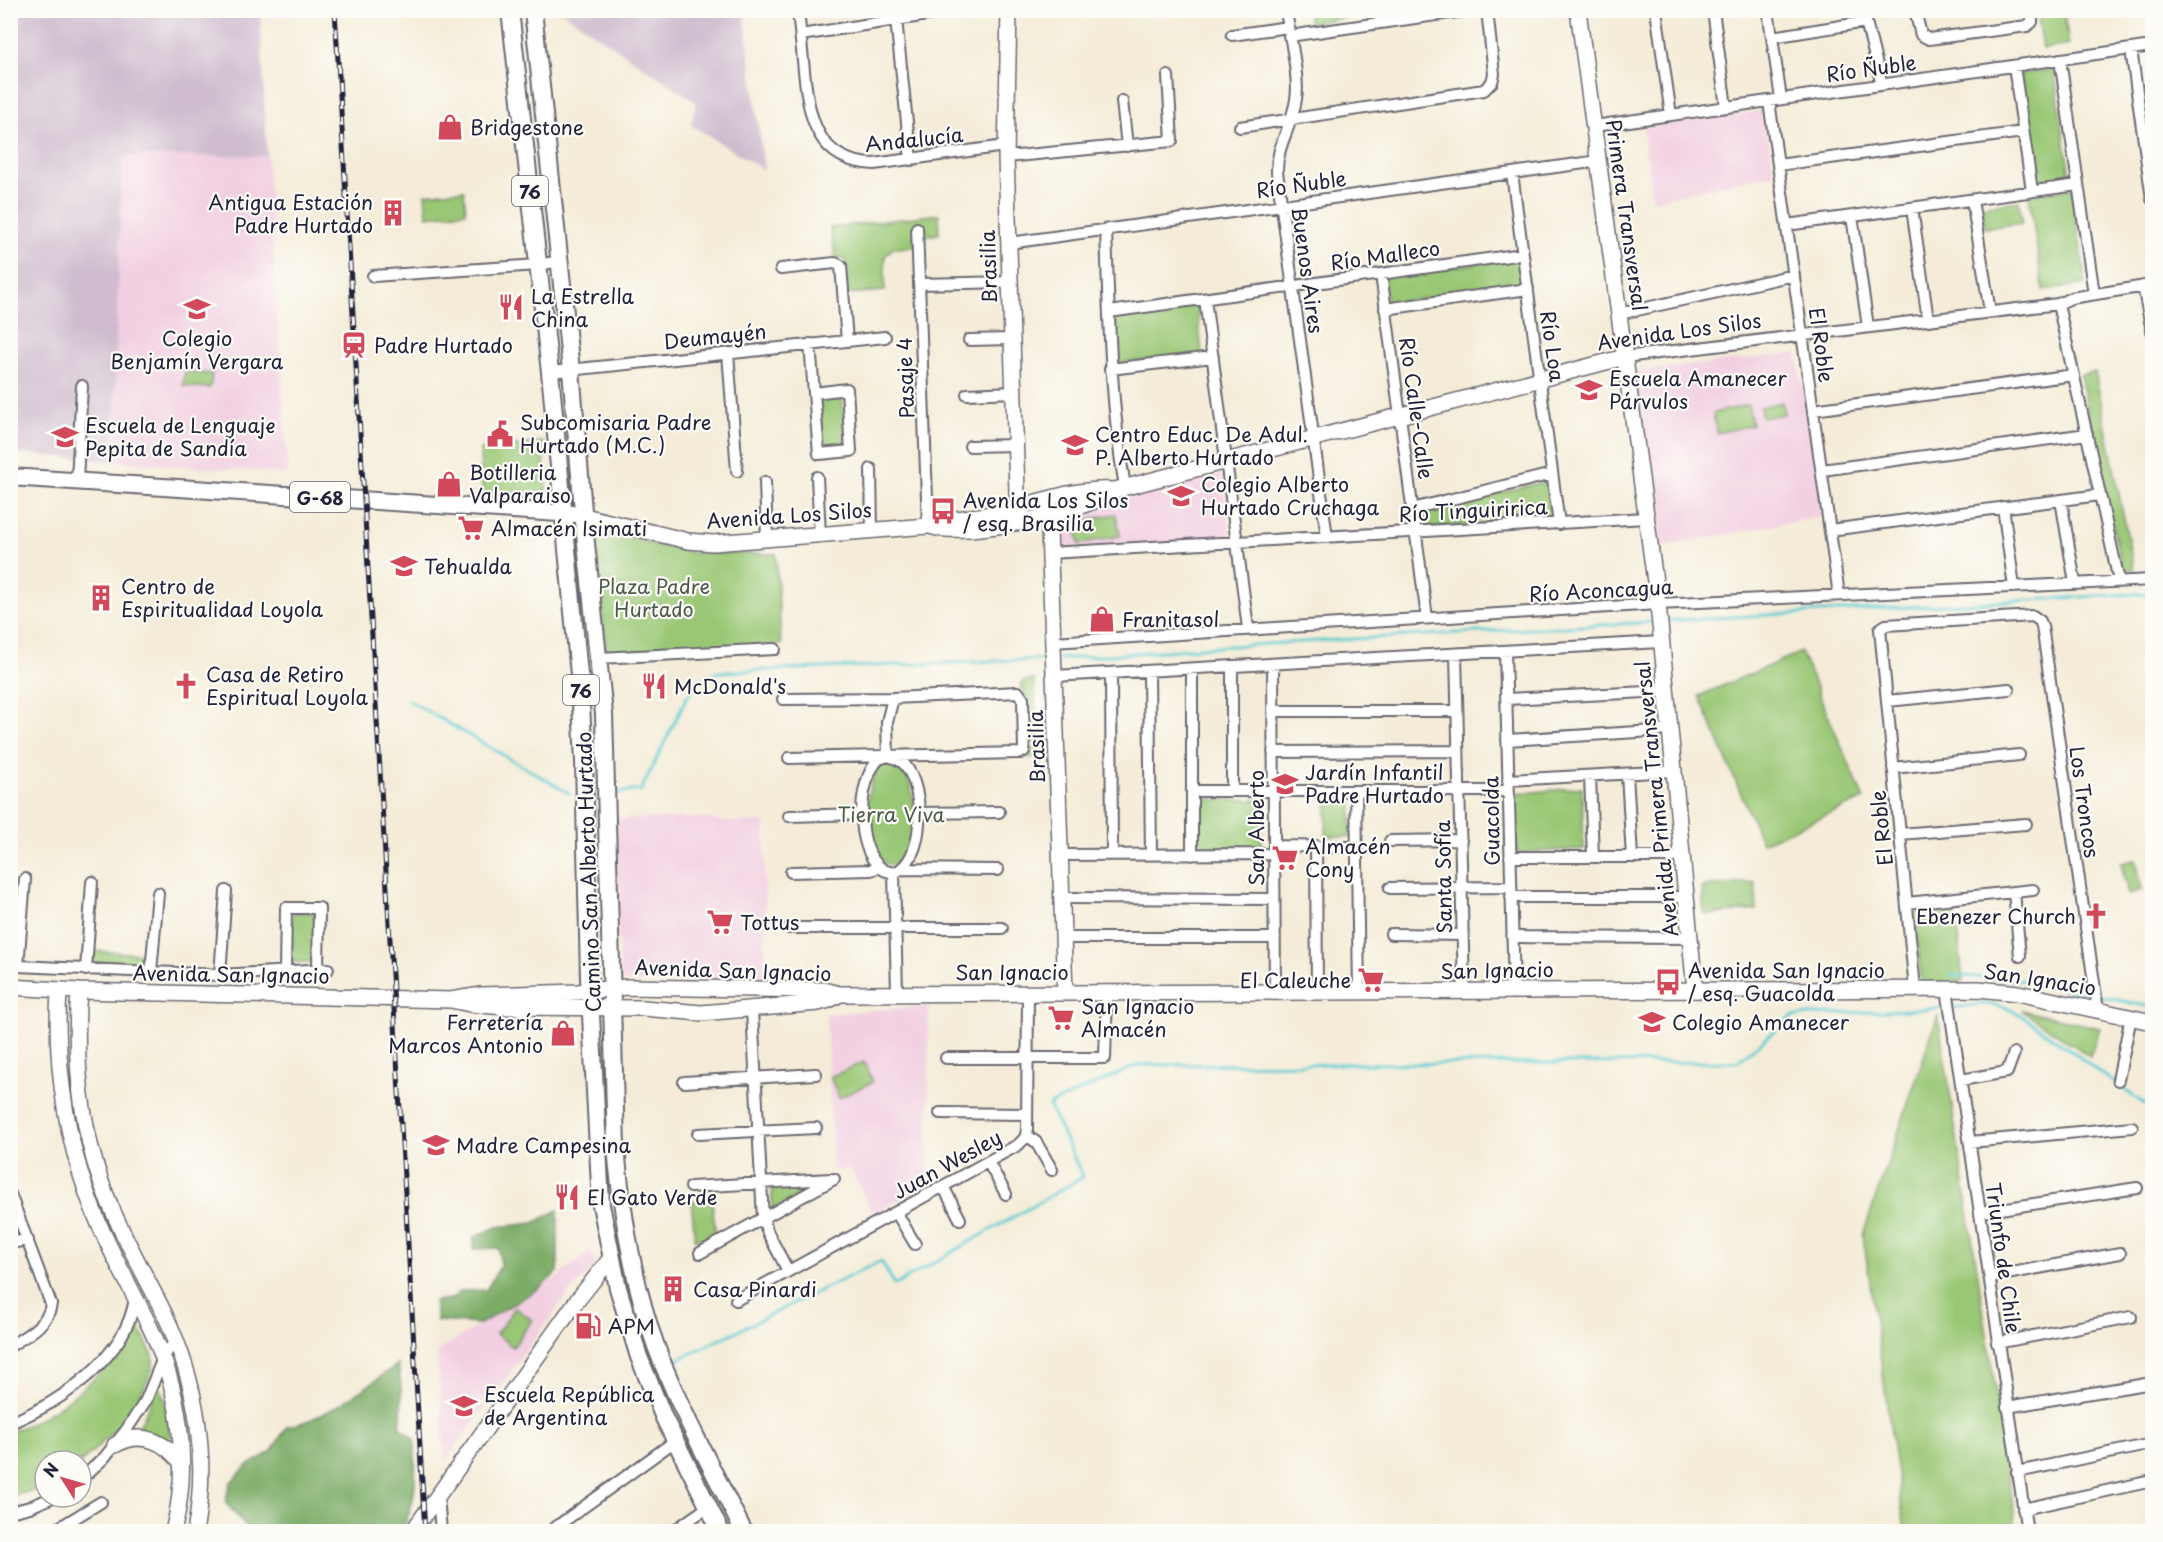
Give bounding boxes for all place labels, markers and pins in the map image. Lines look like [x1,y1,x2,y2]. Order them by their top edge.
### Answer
shop icon: Bridgestone [435,112,465,142]
place label: Bridgestone [470,112,584,142]
place label: Antigua Estación Padre Hurtado [208,187,373,240]
building icon: Antigua Estación Padre Hurtado [378,198,408,228]
place label: La Estrella China [531,281,634,334]
restaurant icon: La Estrella China [496,292,526,322]
school or university icon: Colegio Benjamín Vergara [182,294,212,324]
place label: Colegio Benjamín Vergara [111,323,284,376]
station icon: Padre Hurtado [339,330,369,360]
place label: Padre Hurtado [374,330,513,360]
place label: Escuela Amanecer Párvulos [1609,363,1787,416]
school or university icon: Escuela Amanecer Párvulos [1574,375,1604,405]
place label: Subcomisaria Padre Hurtado (M.C.) [520,407,711,460]
place label: Escuela de Lenguaje Pepita de Sandía [85,410,275,463]
public building icon: Subcomisaria Padre Hurtado (M.C.) [485,419,515,449]
place label: Centro Educ. De Adul. P. Alberto Hurtado [1095,419,1308,472]
school or university icon: Escuela de Lenguaje Pepita de Sandía [50,422,80,452]
school or university icon: Centro Educ. De Adul. P. Alberto Hurtado [1060,430,1090,460]
place label: Botilleria Valparaiso [469,457,571,510]
shop icon: Botilleria Valparaiso [434,469,464,499]
place label: Colegio Alberto Hurtado Cruchaga [1201,469,1380,522]
school or university icon: Colegio Alberto Hurtado Cruchaga [1166,481,1196,511]
place label: Avenida Los Silos / esq. Brasilia [963,485,1128,538]
bus stop icon: Avenida Los Silos / esq. Brasilia [928,496,958,526]
supermarket icon: Almacén Isimati [456,513,486,543]
place label: Almacén Isimati [491,513,647,543]
school or university icon: Tehualda [389,551,419,581]
place label: Tehualda [424,551,512,581]
place label: Centro de Espiritualidad Loyola [121,571,323,624]
building icon: Centro de Espiritualidad Loyola [86,583,116,613]
shop icon: Franitasol [1087,604,1117,634]
place label: Franitasol [1122,604,1219,634]
place label: Casa de Retiro Espiritual Loyola [206,659,368,712]
church icon: Casa de Retiro Espiritual Loyola [171,671,201,701]
restaurant icon: McDonald's [639,671,669,701]
place label: McDonald's [674,671,786,701]
place label: Jardín Infantil Padre Hurtado [1305,757,1444,810]
school or university icon: Jardín Infantil Padre Hurtado [1270,769,1300,799]
place label: Almacén Cony [1305,831,1390,884]
supermarket icon: Almacén Cony [1270,843,1300,873]
place label: Ebenezer Church [1916,901,2076,931]
church icon: Ebenezer Church [2081,901,2111,931]
supermarket icon: Tottus [705,907,735,937]
place label: Tottus [740,907,799,937]
place label: Avenida San Ignacio / esq. Guacolda [1688,955,1885,1008]
place label: El Caleuche [1240,965,1351,995]
supermarket icon: El Caleuche [1356,965,1386,995]
bus stop icon: Avenida San Ignacio / esq. Guacolda [1653,967,1683,997]
place label: San Ignacio Almacén [1081,991,1194,1044]
supermarket icon: San Ignacio Almacén [1046,1003,1076,1033]
place label: Ferretería Marcos Antonio [388,1007,543,1060]
school or university icon: Colegio Amanecer [1637,1007,1667,1037]
place label: Colegio Amanecer [1672,1007,1850,1037]
shop icon: Ferretería Marcos Antonio [548,1018,578,1048]
school or university icon: Madre Campesina [421,1130,451,1160]
place label: Madre Campesina [456,1130,632,1160]
restaurant icon: El Gato Verde [552,1182,582,1212]
place label: El Gato Verde [587,1182,717,1212]
building icon: Casa Pinardi [658,1274,688,1304]
place label: Casa Pinardi [693,1274,817,1304]
fuel station icon: APM [573,1311,603,1341]
place label: APM [608,1311,655,1341]
place label: Escuela República de Argentina [484,1379,655,1432]
school or university icon: Escuela República de Argentina [449,1391,479,1421]

